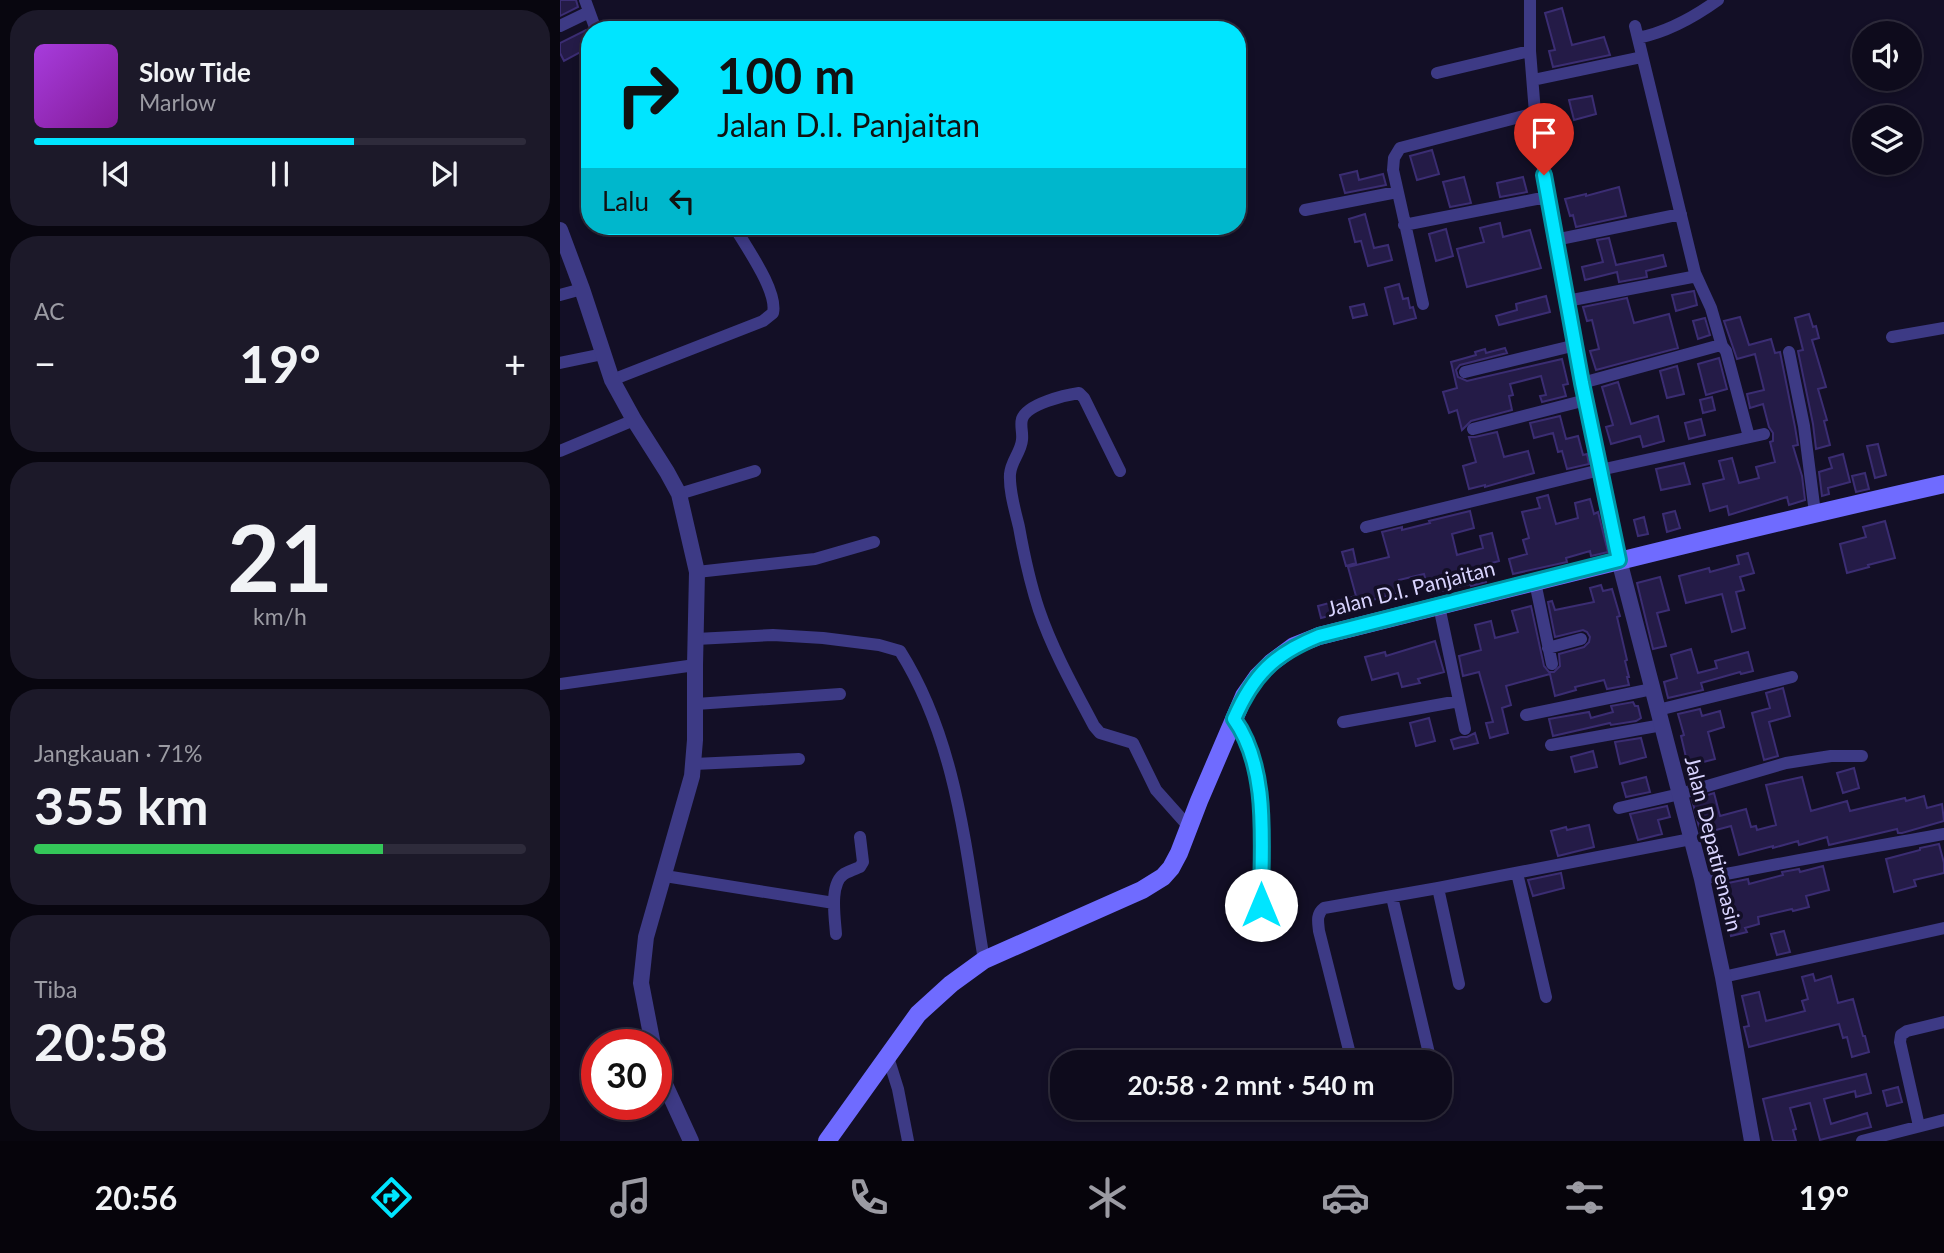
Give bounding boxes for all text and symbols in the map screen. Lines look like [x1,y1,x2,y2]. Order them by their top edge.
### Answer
map controls [1852,21,1922,175]
button: sound [1852,21,1922,91]
text: 100 m [717,46,855,104]
icon: right [602,49,693,140]
text: Slow Tide [139,56,251,88]
text: Marlow [139,88,216,116]
pin [1514,103,1574,175]
text: Jalan D.I. Panjaitan [717,105,980,144]
button: layers [1852,105,1922,175]
icon: arrive [1525,114,1563,152]
icon: previous [97,155,135,193]
icon: pause [261,155,299,193]
icon: next [425,155,463,193]
icon: left [663,182,701,220]
text: Lalu [602,185,649,217]
text: AC [34,297,65,325]
text: 19° [239,332,321,394]
text: − [34,340,56,386]
text: + [504,340,526,386]
text: 21 [227,502,333,611]
street label: Jalan D.I. Panjaitan [1324,555,1497,621]
text: km/h [253,602,307,630]
text: Jangkauan · 71% [34,739,203,767]
street label: Jalan Depatirenasin [1681,753,1748,934]
text: 355 km [34,774,208,836]
position arrow [1224,868,1298,942]
text: Tiba [34,975,77,1003]
text: 20:58 [34,1010,168,1072]
speed limit sign: 30 [581,1029,672,1120]
text: 20:58 · 2 mnt · 540 m [1127,1069,1375,1101]
icon: directions [367,1173,416,1222]
icon: music [606,1173,655,1222]
icon: phone [844,1173,893,1222]
icon: climate [1083,1173,1132,1222]
icon: car [1321,1173,1370,1222]
icon: filters [1560,1173,1609,1222]
text: 20:56 [95,1178,177,1217]
text: 19° [1799,1178,1849,1217]

